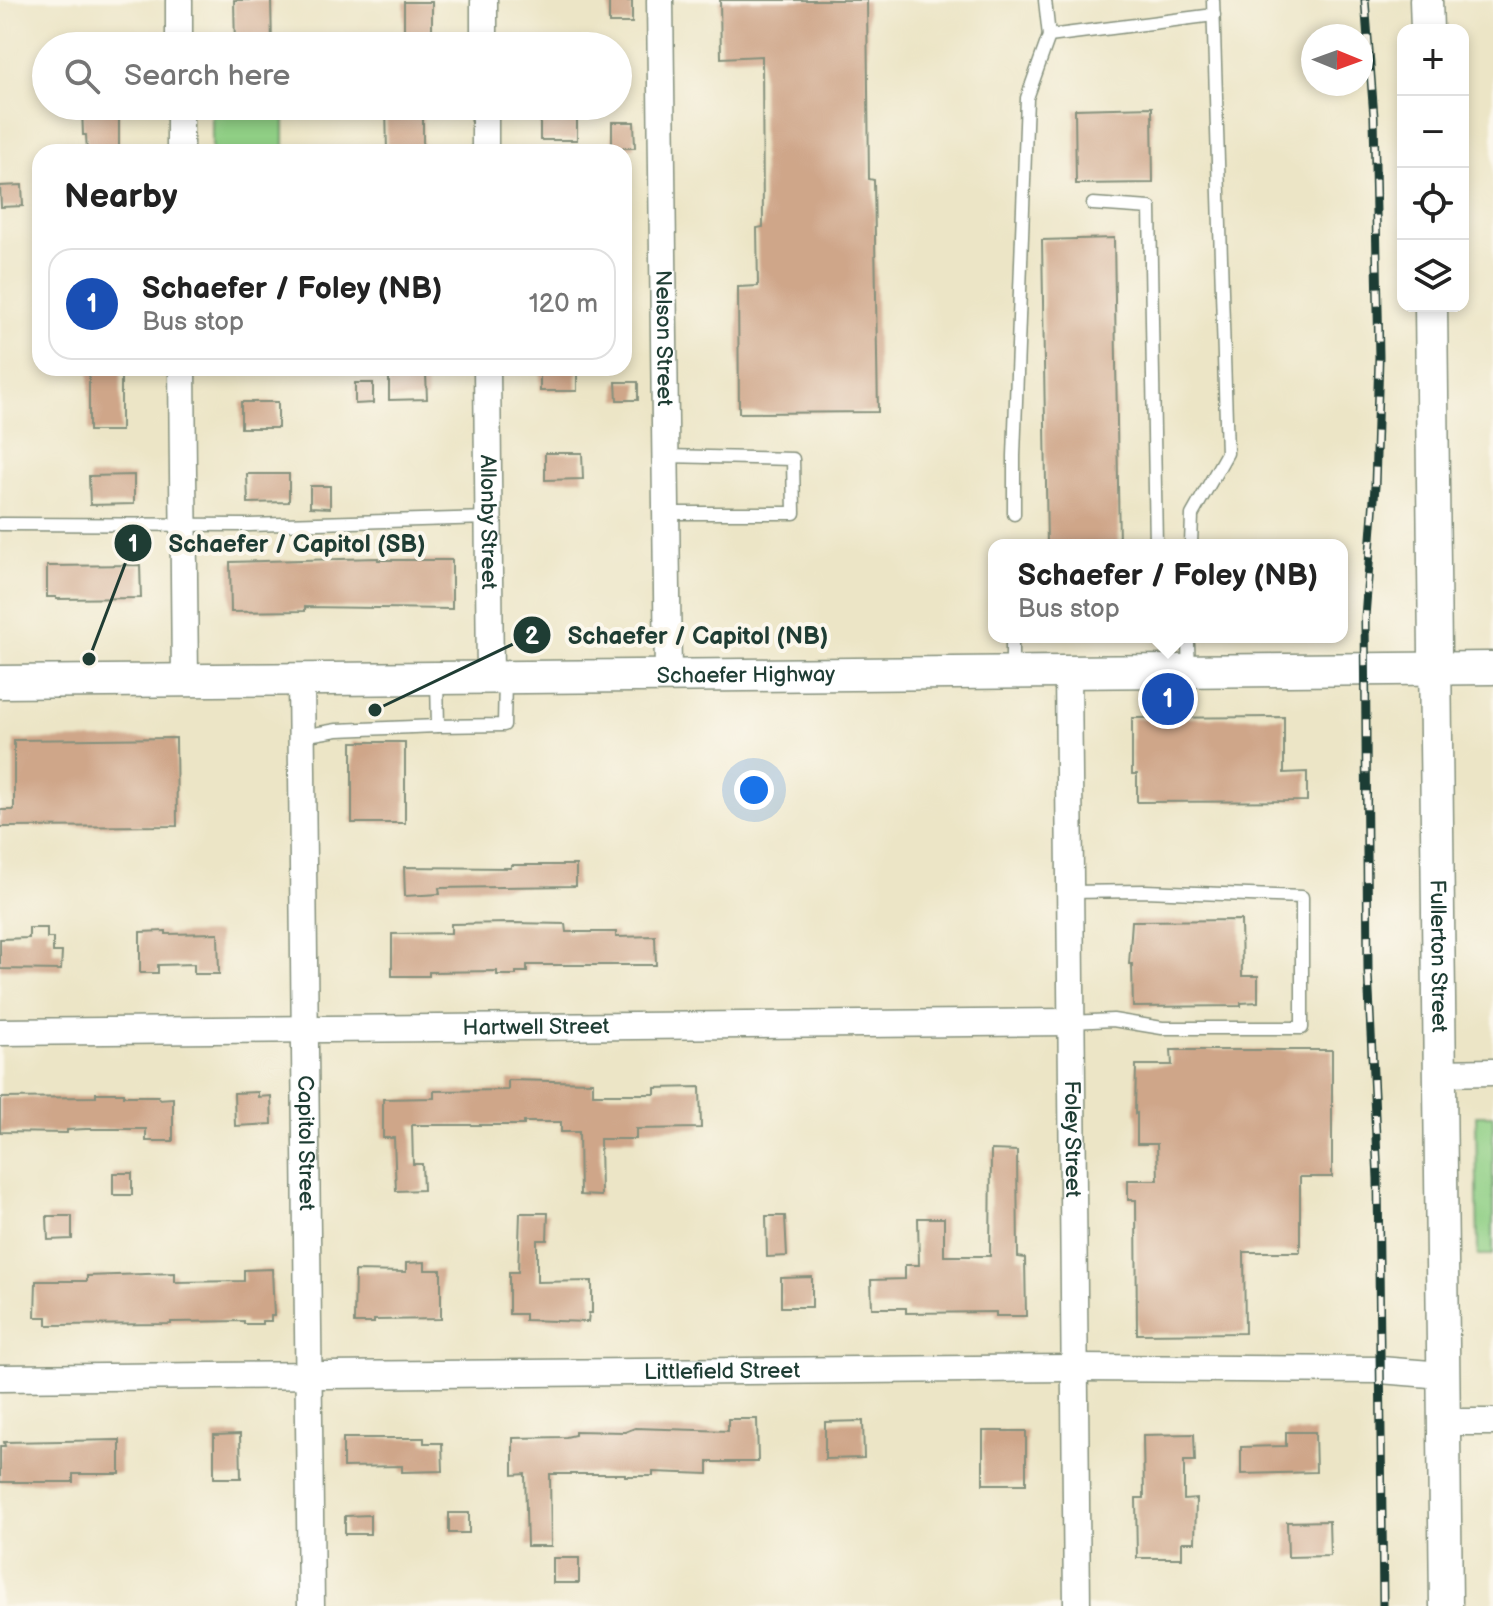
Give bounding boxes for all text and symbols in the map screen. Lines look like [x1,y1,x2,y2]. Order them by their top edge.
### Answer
north arrow [1301,24,1373,96]
map controls [1397,24,1469,312]
button: + [1397,24,1469,96]
search box [32,32,632,120]
icon: search [60,54,104,98]
text: Search here [124,58,290,94]
button: − [1397,96,1469,168]
button: locate [1397,168,1469,240]
text: Nearby [64,176,178,217]
button: layers [1397,240,1469,312]
street label: Nelson Street [650,270,678,407]
text: Schaefer / Foley (NB) [142,271,442,307]
text: 1 [87,289,97,320]
text: 120 m [529,289,598,320]
text: Bus stop [142,307,244,338]
street label: Allonby Street [474,454,503,590]
callout: Schaefer / Capitol (SB) [113,519,442,567]
text: 1 [128,530,138,559]
text: Schaefer / Capitol (SB) [168,530,426,559]
popup [988,539,1348,643]
text: Schaefer / Foley (NB) [1018,558,1318,594]
text: Bus stop [1018,594,1120,625]
callout: Schaefer / Capitol (NB) [512,611,844,659]
text: 2 [525,622,540,651]
text: Schaefer / Capitol (NB) [568,622,828,651]
street label: Schaefer Highway [657,661,835,689]
pin: 1 [1142,669,1194,729]
your location [734,770,774,810]
street label: Fullerton Street [1424,879,1453,1033]
street label: Hartwell Street [462,1013,610,1041]
street label: Capitol Street [292,1075,320,1211]
street label: Foley Street [1058,1080,1087,1198]
street label: Littlefield Street [644,1357,800,1386]

